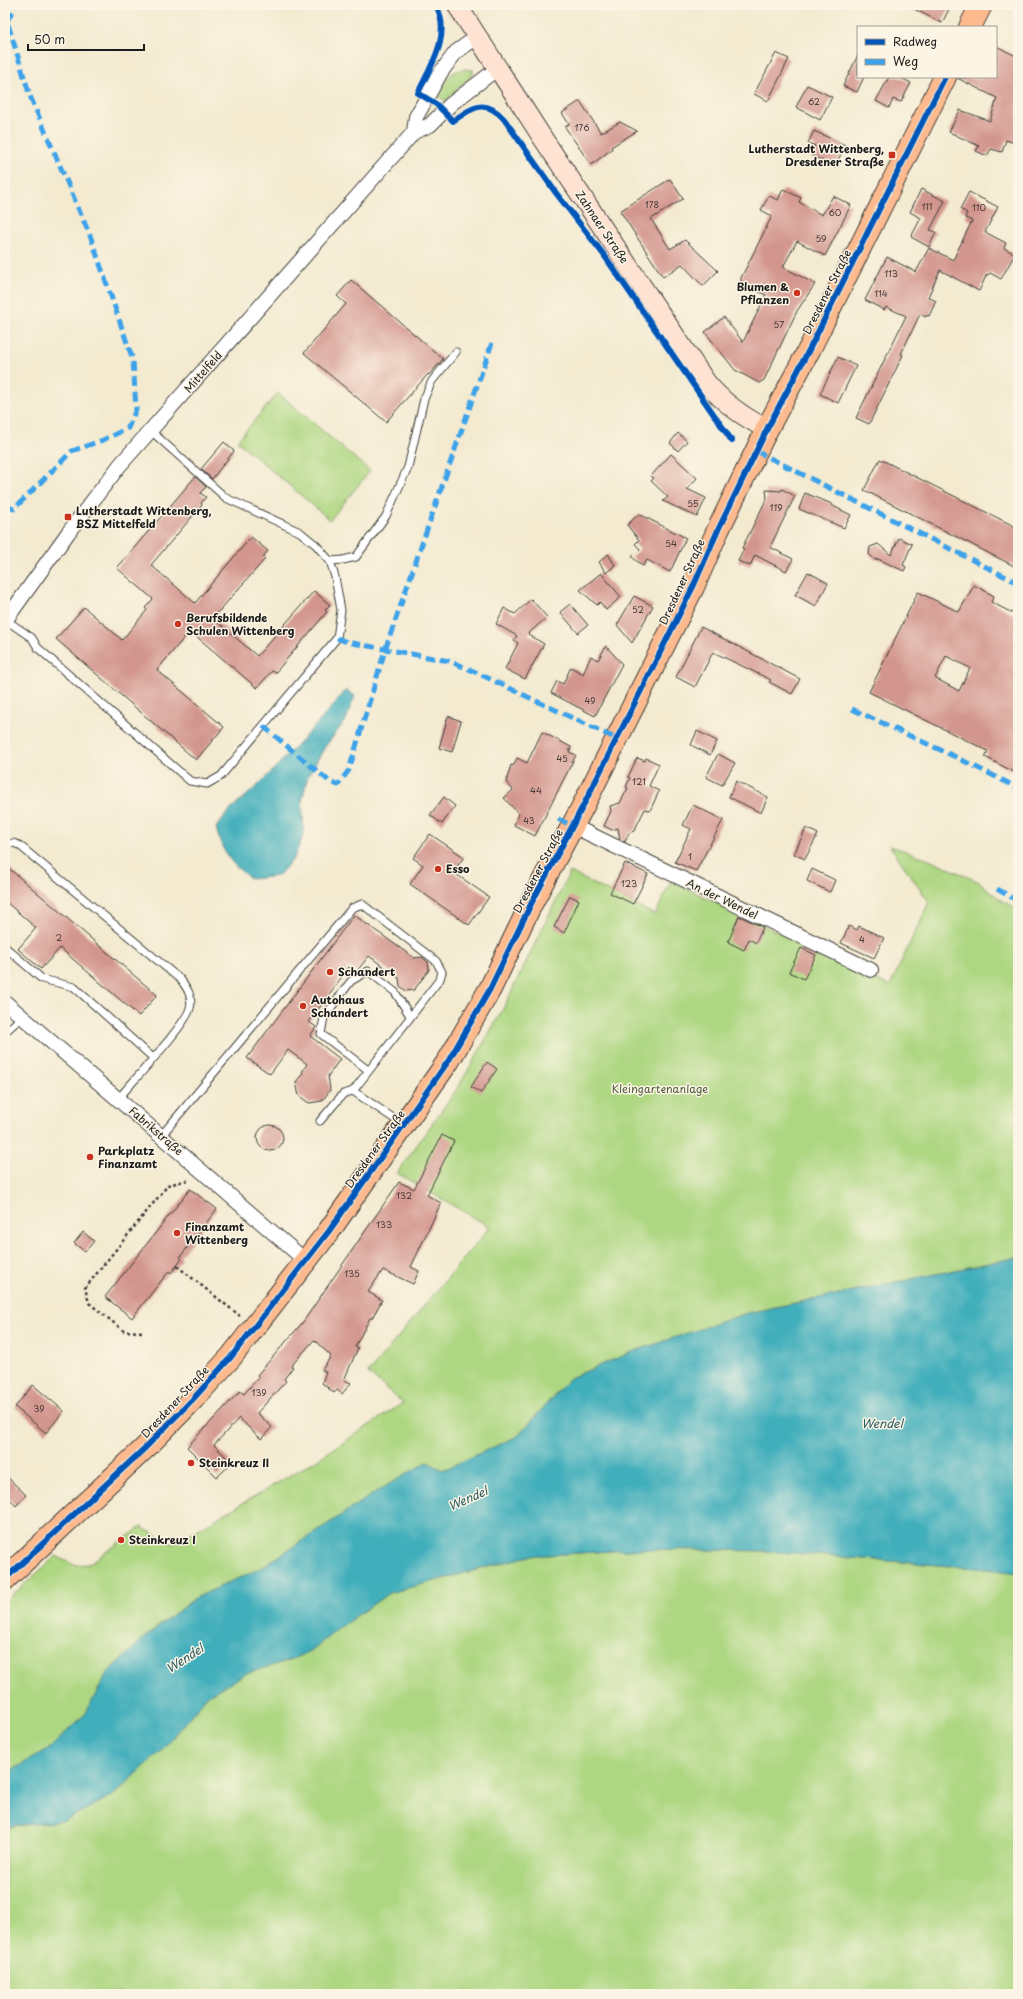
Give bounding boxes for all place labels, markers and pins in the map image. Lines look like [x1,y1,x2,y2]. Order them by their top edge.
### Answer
place label: Lutherstadt Wittenberg, Dresdener Straße [749,140,884,170]
marker: Lutherstadt Wittenberg, Dresdener Straße [887,150,897,160]
place label: Blumen & Pflanzen [737,278,789,308]
marker: Blumen & Pflanzen [792,288,802,298]
place label: Lutherstadt Wittenberg, BSZ Mittelfeld [76,502,212,532]
marker: Lutherstadt Wittenberg, BSZ Mittelfeld [63,512,73,522]
place label: Berufsbildende Schulen Wittenberg [186,609,295,639]
marker: Berufsbildende Schulen Wittenberg [173,619,183,629]
place label: Esso [446,860,470,877]
marker: Esso [433,864,443,874]
place label: Schandert [338,963,395,980]
marker: Schandert [325,967,335,977]
place label: Autohaus Schandert [311,991,368,1021]
marker: Autohaus Schandert [298,1001,308,1011]
place label: Parkplatz Finanzamt [98,1142,157,1172]
marker: Parkplatz Finanzamt [85,1152,95,1162]
place label: Finanzamt Wittenberg [185,1218,248,1248]
marker: Finanzamt Wittenberg [172,1228,182,1238]
place label: Steinkreuz II [199,1454,269,1471]
marker: Steinkreuz II [186,1458,196,1468]
place label: Steinkreuz I [129,1531,196,1548]
marker: Steinkreuz I [116,1535,126,1545]

